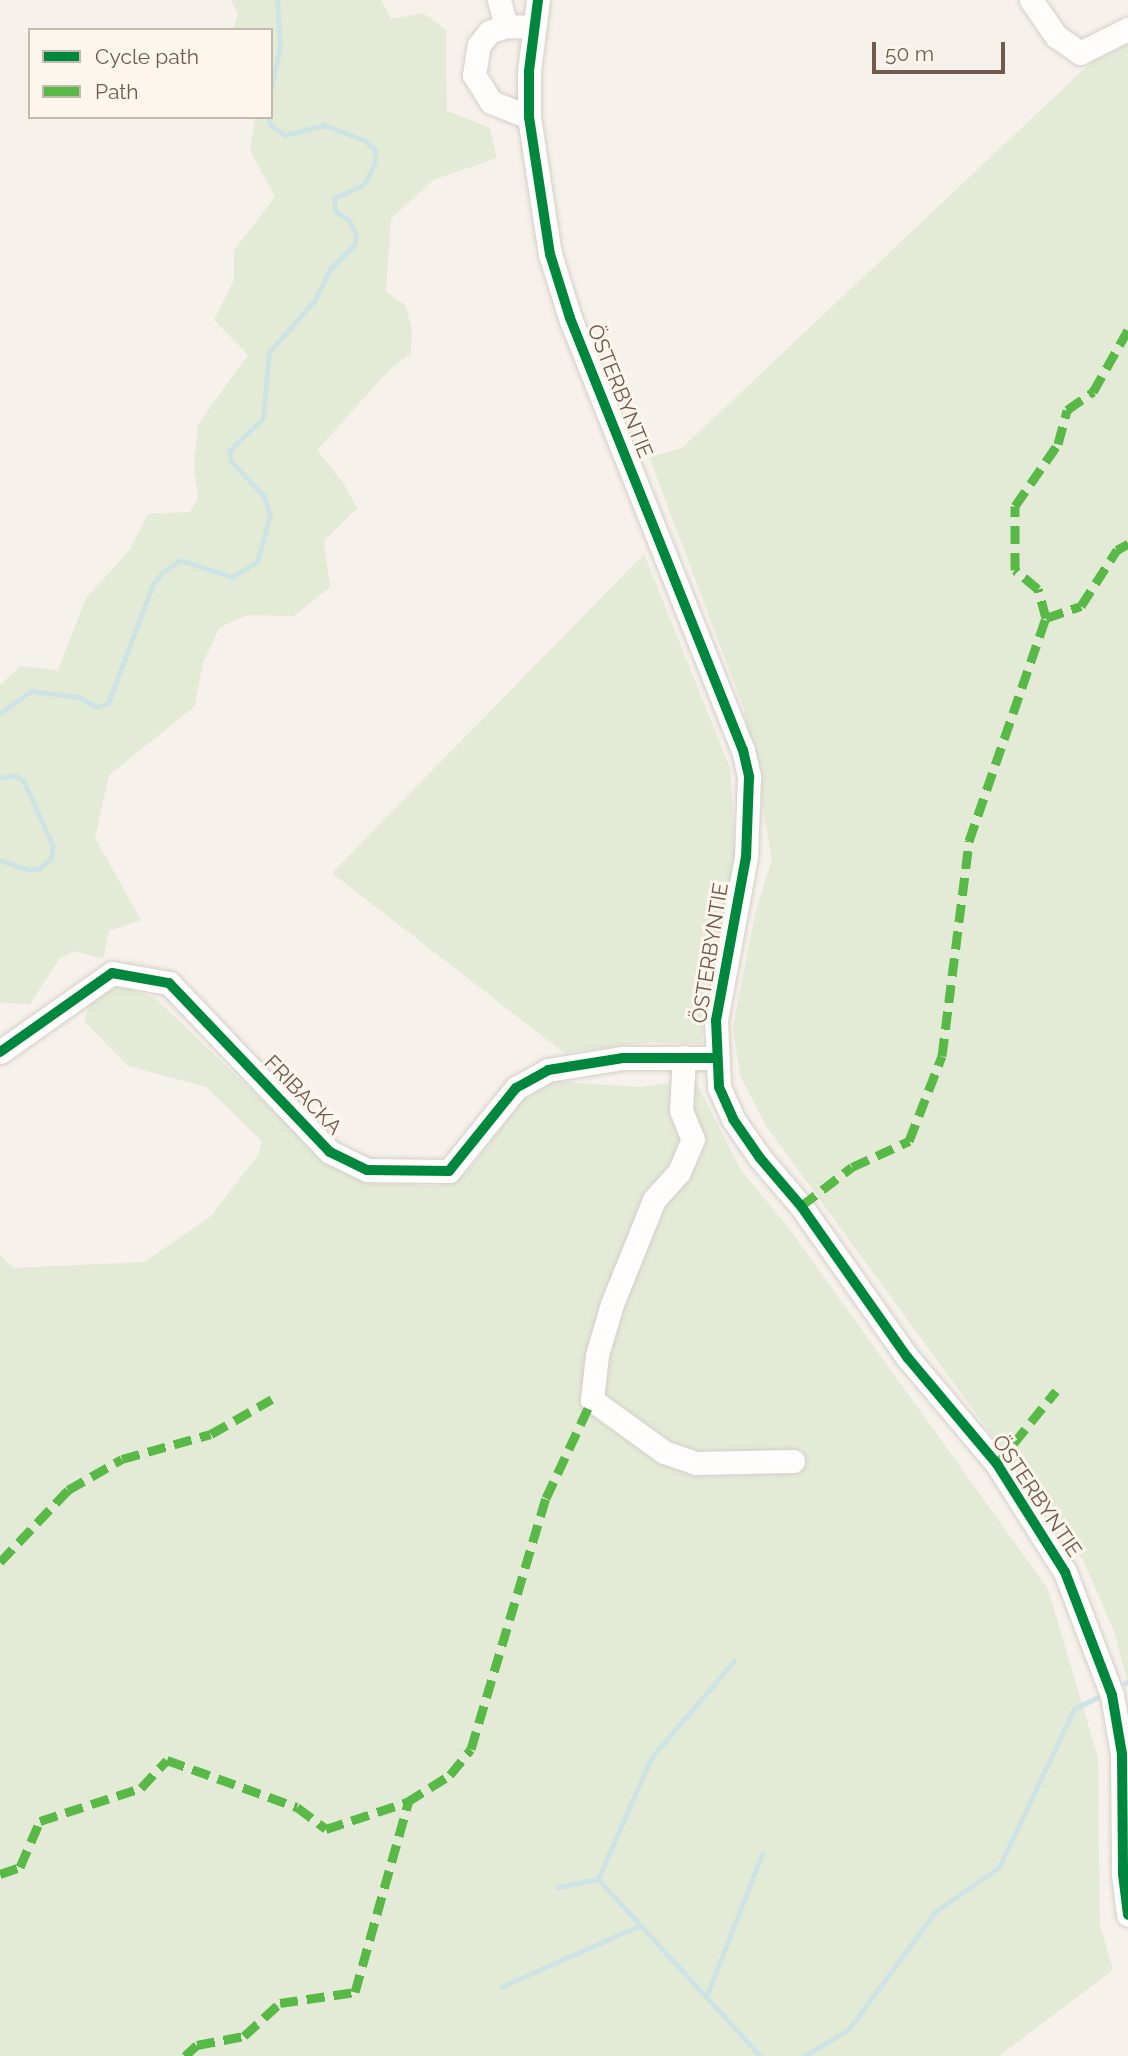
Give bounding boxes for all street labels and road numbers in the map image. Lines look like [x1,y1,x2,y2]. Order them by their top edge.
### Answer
street label: ÖSTERBYNTIE [582,321,658,461]
street label: ÖSTERBYNTIE [686,881,734,1025]
street label: FRIBACKA [259,1050,347,1140]
street label: ÖSTERBYNTIE [987,1430,1087,1562]

